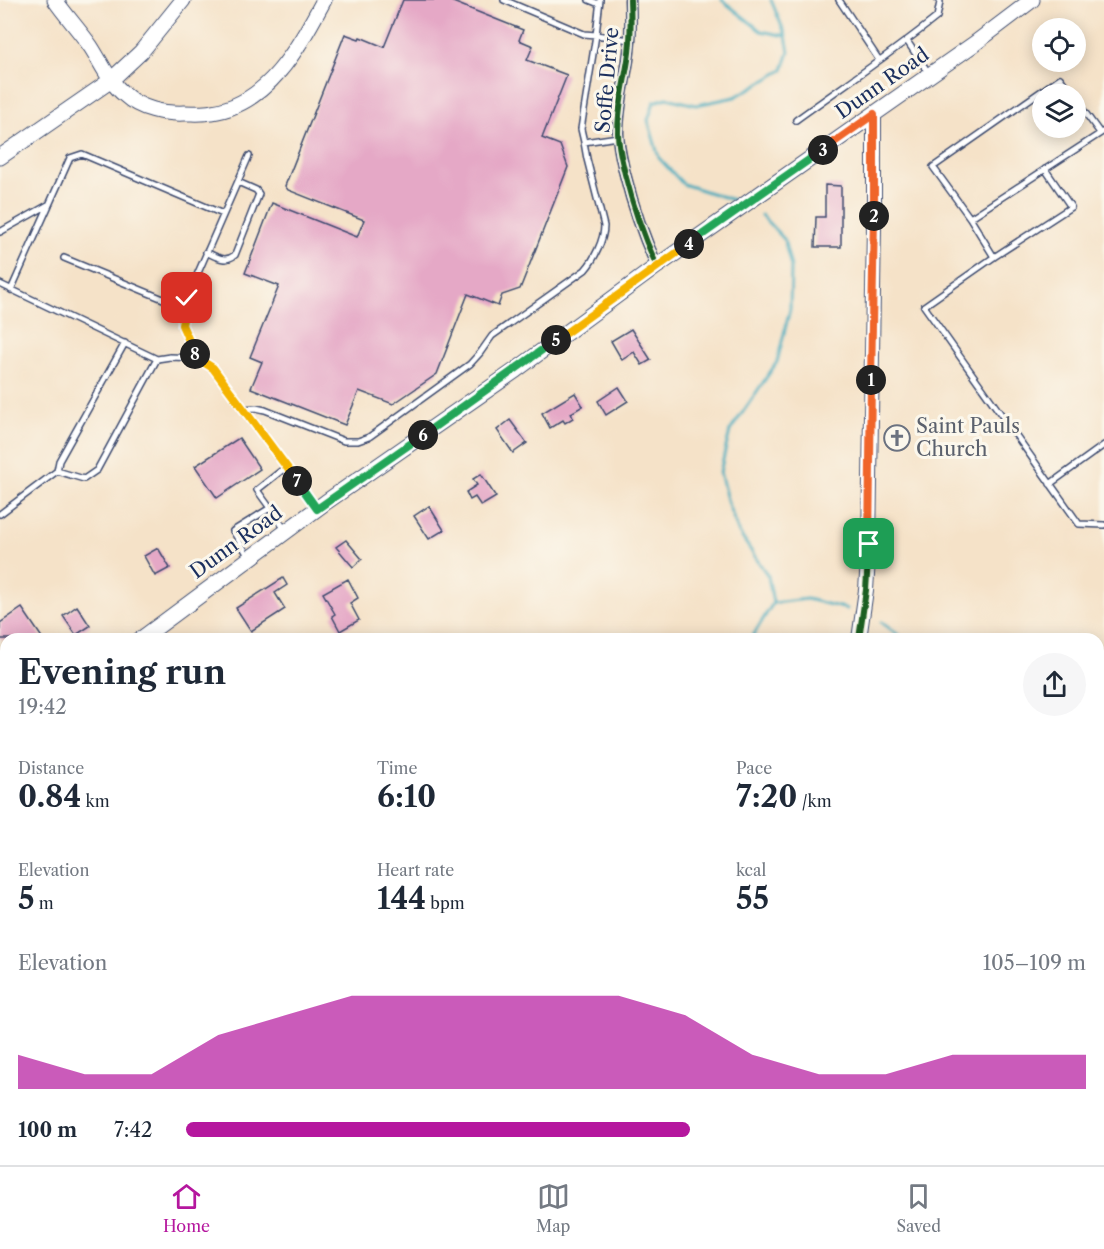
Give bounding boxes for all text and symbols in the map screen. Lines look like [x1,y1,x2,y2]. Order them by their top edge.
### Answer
map controls [1032,18,1086,138]
button: locate [1032,18,1086,72]
street label: Soffe Drive [590,26,624,134]
street label: Dunn Road [831,42,933,124]
button: layers [1032,84,1086,138]
pin: 3 [808,135,838,165]
text: 3 [818,140,828,160]
pin: 2 [859,201,889,231]
text: 2 [869,206,879,226]
pin: 4 [674,229,704,259]
text: 4 [684,234,694,254]
pin [161,272,212,323]
icon: check [170,281,203,314]
pin: 5 [541,325,571,355]
text: 5 [552,330,560,350]
pin: 8 [180,339,210,369]
text: 8 [190,344,200,364]
pin: 1 [856,365,886,395]
text: 1 [867,370,875,390]
place label: Saint Pauls Church [916,414,1020,461]
pin: 6 [408,420,438,450]
church icon: Saint Pauls Church [882,423,912,453]
text: 6 [418,425,428,445]
pin: 7 [282,466,312,496]
text: 7 [293,471,301,491]
street label: Dunn Road [185,500,287,584]
pin [843,518,894,569]
icon: arrive [852,527,885,560]
text: Evening run [18,652,226,693]
button: share [1023,653,1086,716]
text: 19:42 [18,695,67,719]
text: Distance [18,758,84,778]
text: Time [377,758,417,778]
text: Pace [736,758,772,778]
text: 0.84 [18,778,81,815]
text: 6:10 [377,778,436,815]
text: 7:20 [736,778,797,815]
text: km [81,791,110,811]
text: /km [797,791,832,811]
text: Elevation [18,860,89,880]
text: Heart rate [377,860,454,880]
text: kcal [736,860,766,880]
text: 5 [18,880,35,917]
text: 144 [377,880,426,917]
text: 55 [736,880,769,917]
text: m [35,893,54,913]
text: bpm [426,893,465,913]
text: Elevation [18,951,107,975]
text: 105–109 m [983,951,1086,975]
text: 100 m [18,1118,77,1142]
text: 7:42 [114,1118,153,1142]
tab: Home [163,1180,210,1236]
tab: Map [536,1180,570,1236]
tab: Saved [897,1180,941,1236]

